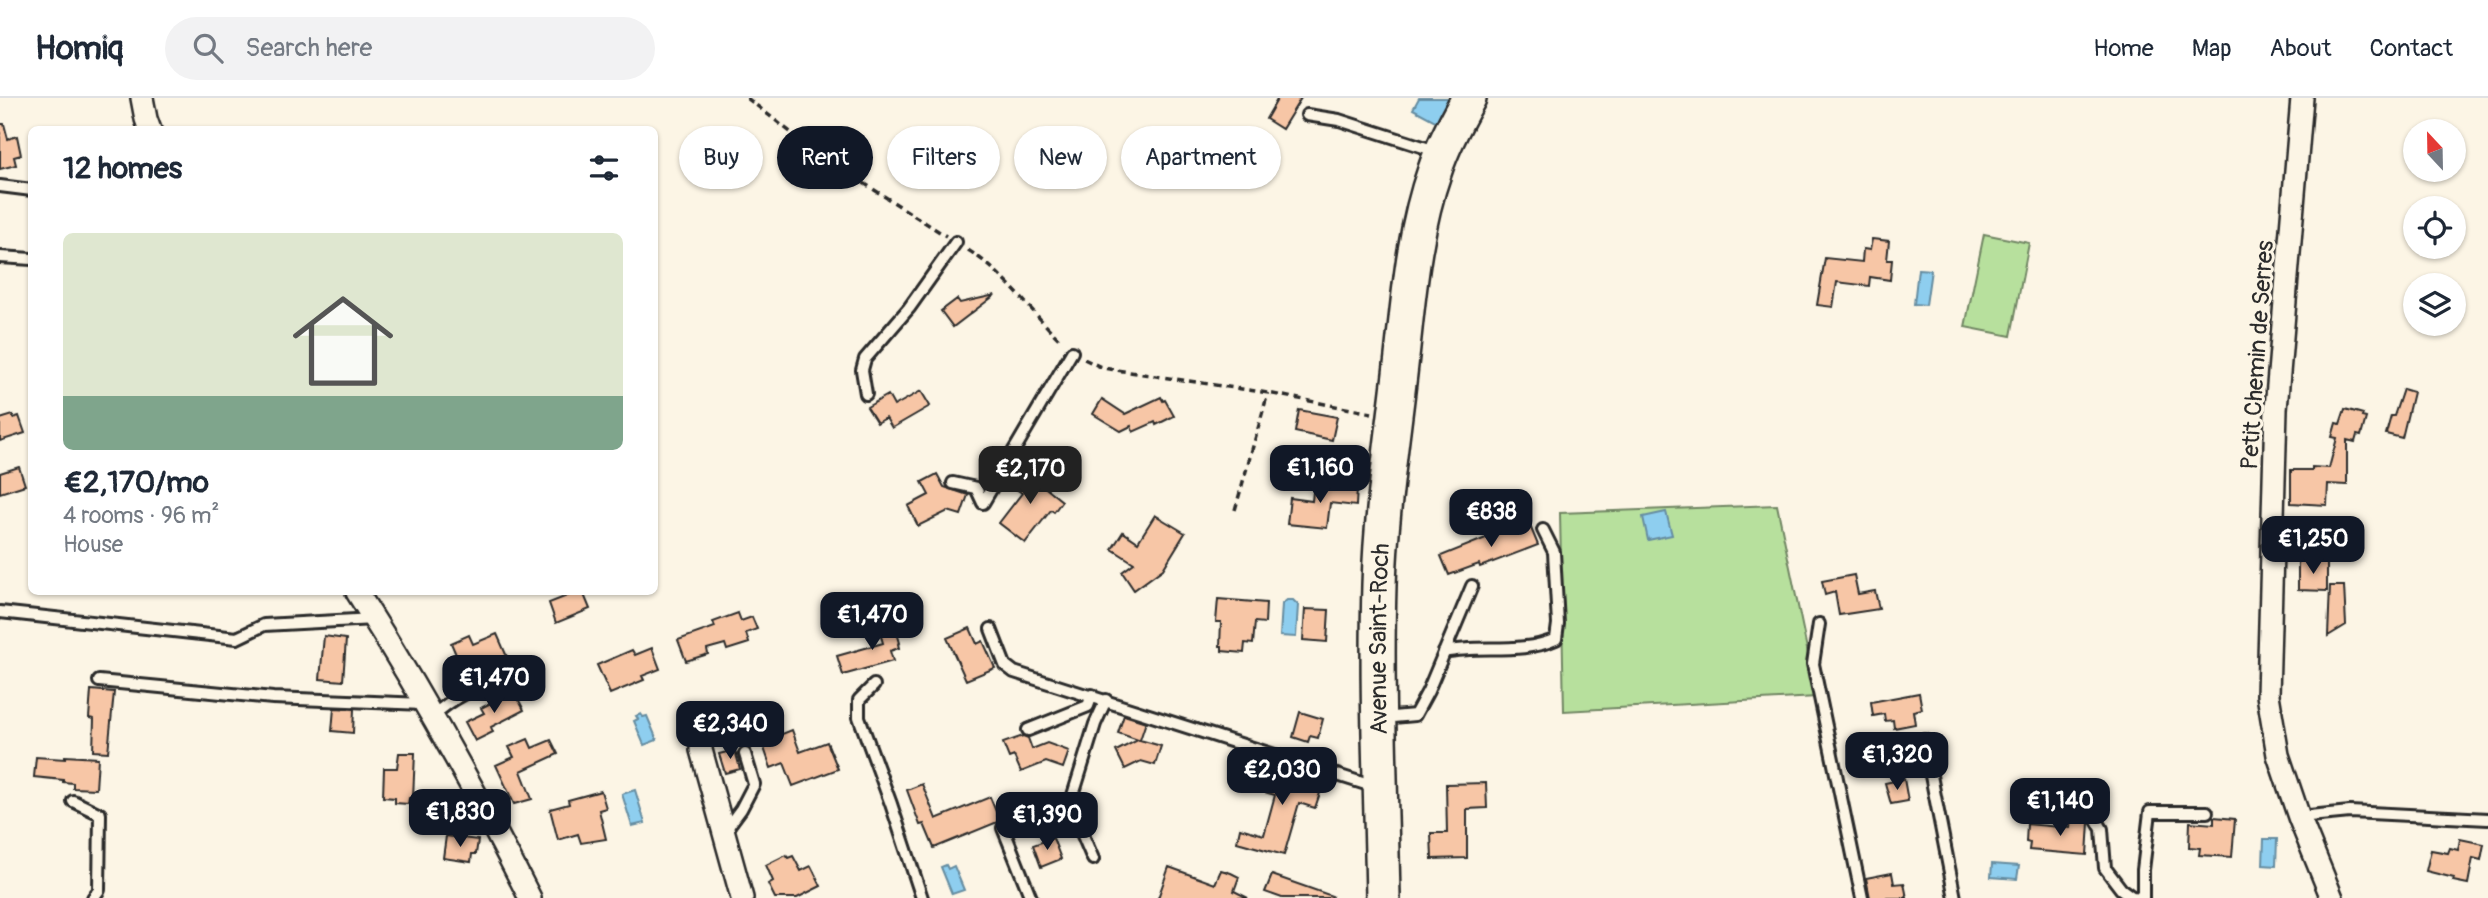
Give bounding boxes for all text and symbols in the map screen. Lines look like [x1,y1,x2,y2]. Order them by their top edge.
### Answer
search box [165,17,655,80]
text: Homiq [35,28,123,69]
icon: search [189,29,227,67]
text: Search here [245,32,372,64]
text: Home [2093,34,2154,63]
text: Map [2192,34,2232,63]
text: About [2270,34,2332,63]
text: Contact [2370,34,2453,63]
north arrow [2403,119,2466,182]
map controls [2403,119,2466,336]
chip: Buy [679,126,763,189]
chip: Rent [777,126,873,189]
chip: Filters [887,126,1000,189]
chip: New [1014,126,1107,189]
chip: Apartment [1121,126,1281,189]
icon: filters [585,149,623,187]
text: 12 homes [63,150,182,187]
button: locate [2403,196,2466,259]
street label: Petit Chemin de Serres [2235,239,2280,471]
button: layers [2403,273,2466,336]
icon: home [280,278,406,404]
pin: €2,170 [973,446,1087,506]
pin: €1,160 [1263,446,1377,505]
text: €1,160 [1286,453,1354,482]
text: €2,170 [995,454,1065,483]
text: €2,170/mo [63,464,209,501]
pin: €838 [1450,490,1532,549]
text: €838 [1465,497,1517,526]
text: 4 rooms · 96 m² [63,501,219,530]
pin: €1,250 [2256,517,2370,576]
text: €1,250 [2277,524,2349,553]
text: House [63,530,123,559]
street label: Avenue Saint-Roch [1364,542,1396,735]
pin: €1,470 [815,592,929,652]
text: €1,470 [836,600,908,629]
pin: €1,470 [437,656,551,715]
text: €1,470 [458,663,530,692]
pin: €2,340 [673,702,787,761]
text: €2,340 [692,709,768,738]
pin: €1,320 [1840,732,1954,792]
text: €1,320 [1861,740,1933,769]
pin: €2,030 [1225,748,1339,807]
text: €2,030 [1243,755,1321,784]
pin: €1,140 [2003,778,2117,838]
text: €1,140 [2026,786,2094,815]
pin: €1,830 [403,790,517,849]
pin: €1,390 [990,792,1104,852]
text: €1,830 [425,797,495,826]
text: €1,390 [1012,800,1082,829]

